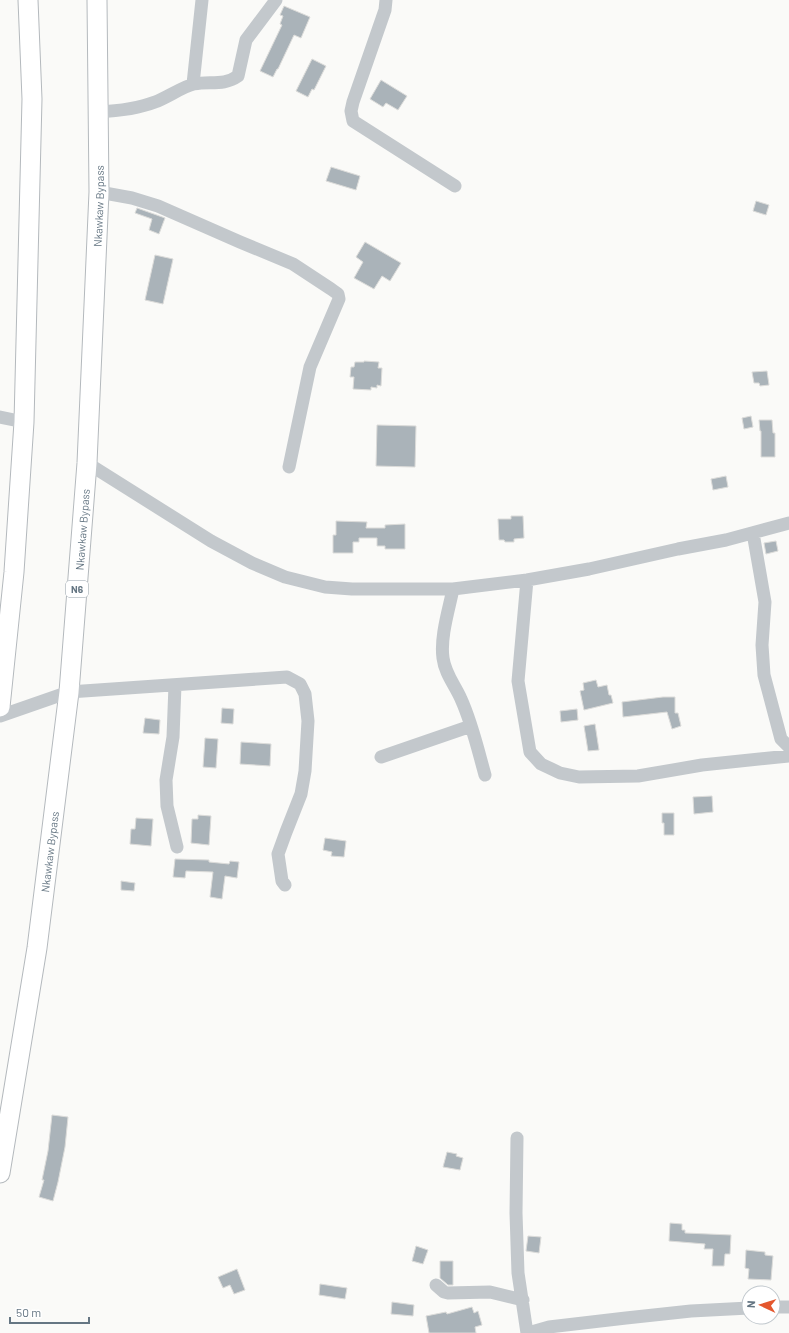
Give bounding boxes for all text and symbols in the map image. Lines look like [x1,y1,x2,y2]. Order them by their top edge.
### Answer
street label: Nkawkaw Bypass [90,165,106,247]
street label: Nkawkaw Bypass [72,488,91,571]
road number: N6 [66,581,88,597]
street label: Nkawkaw Bypass [38,811,61,893]
north arrow [741,1285,781,1325]
scale bar [10,1299,89,1325]
text: N [744,1300,757,1308]
text: 50 m [16,1305,41,1319]

